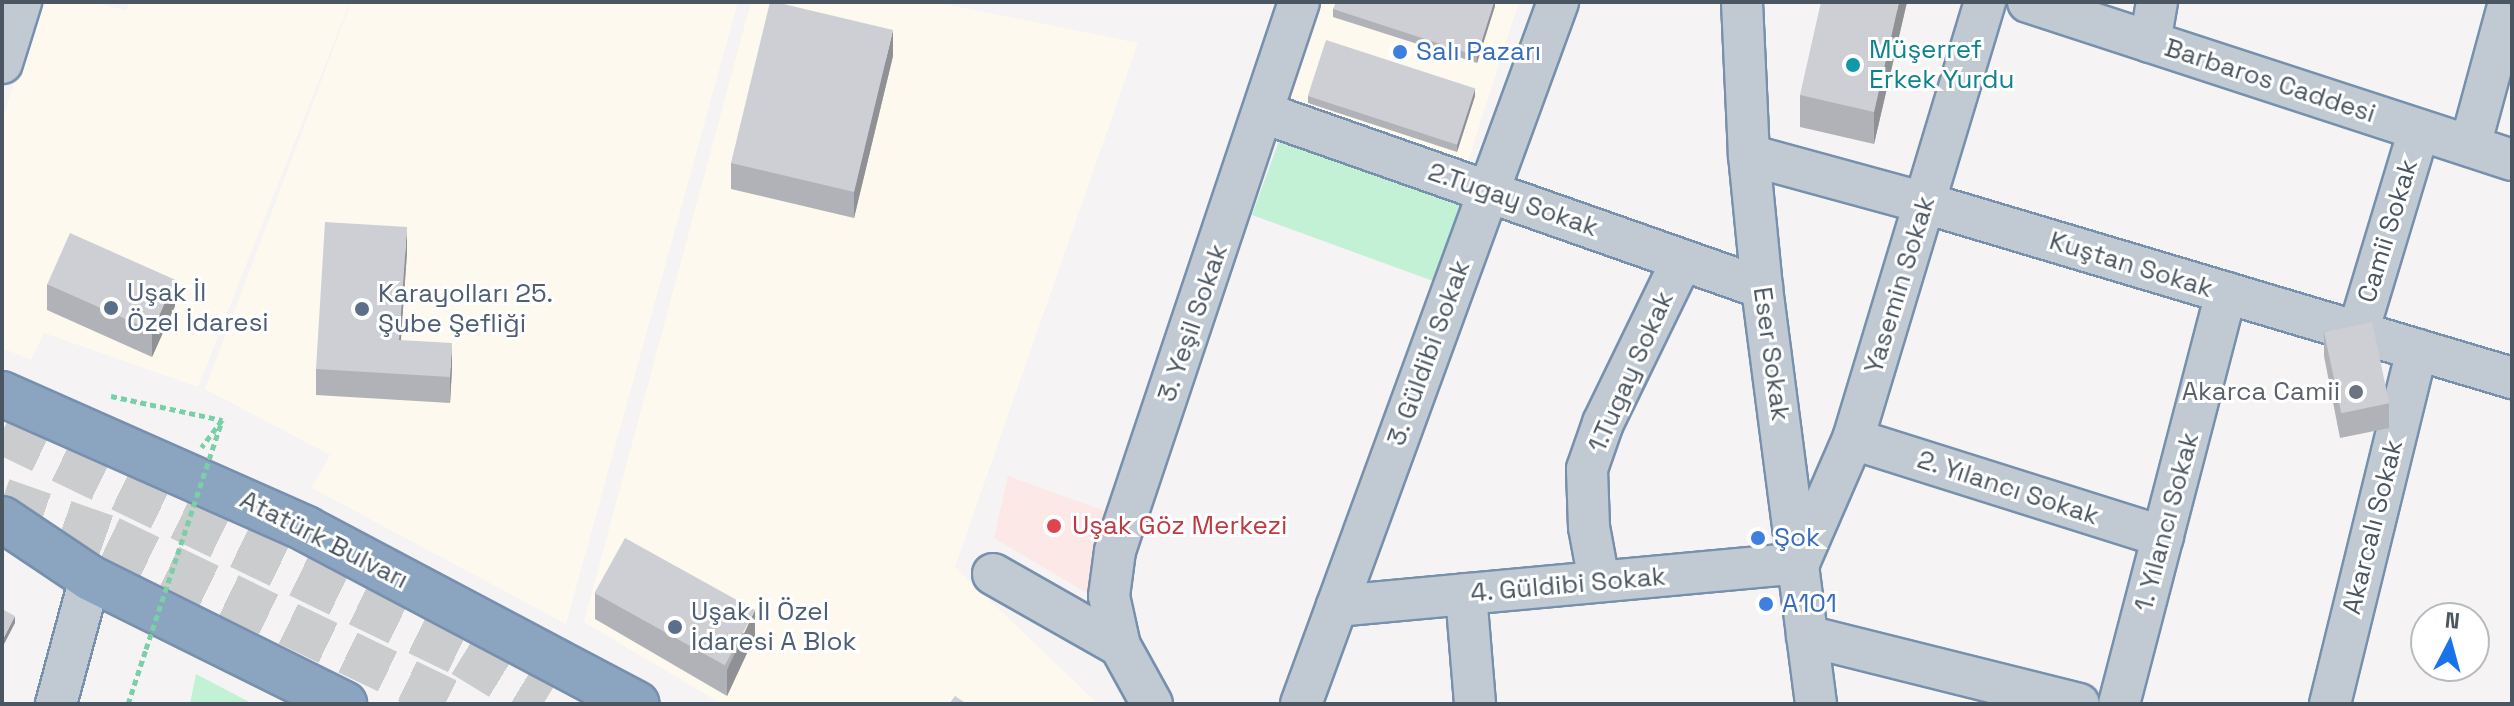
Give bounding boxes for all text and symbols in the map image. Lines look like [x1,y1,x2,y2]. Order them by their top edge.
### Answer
street label: Barbaros Caddesi [2161,32,2379,130]
place label: Müşerref Erkek Yurdu [1869,34,2015,96]
place label: Salı Pazarı [1416,36,1541,68]
marker: Salı Pazarı [1391,43,1409,61]
marker: Müşerref Erkek Yurdu [1844,56,1862,74]
street label: 2.Tugay Sokak [1424,156,1602,244]
street label: Camii Sokak [2351,156,2425,306]
street label: Yasemin Sokak [1858,193,1942,377]
street label: Kuştan Sokak [2046,225,2216,305]
street label: 3. Yeşil Sokak [1151,240,1235,406]
street label: 3. Güldibi Sokak [1381,256,1477,450]
place label: Uşak İl Özel İdaresi [127,277,269,338]
place label: Karayolları 25. Şube Şefliği [378,278,553,340]
street label: Eser Sokak [1746,285,1796,423]
street label: 1.Tugay Sokak [1582,287,1680,457]
marker: Uşak İl Özel İdaresi [102,299,120,317]
marker: Karayolları 25. Şube Şefliği [353,300,371,318]
place label: Akarca Camii [2182,376,2340,408]
marker: Akarca Camii [2347,383,2365,401]
street label: 1. Yılancı Sokak [2128,429,2206,615]
street label: Akarcalı Sokak [2336,436,2410,618]
street label: 2. Yılancı Sokak [1913,444,2103,532]
street label: Atatürk Bulvarı [235,484,413,596]
place label: Uşak Göz Merkezi [1072,510,1287,542]
marker: Uşak Göz Merkezi [1043,515,1065,537]
place label: Şok [1774,522,1820,554]
marker: Şok [1749,529,1767,547]
street label: 4. Güldibi Sokak [1469,561,1667,609]
place label: A101 [1782,588,1837,620]
marker: A101 [1757,595,1775,613]
place label: Uşak İl Özel İdaresi A Blok [691,596,857,658]
north arrow [2410,602,2490,682]
text: N [2444,605,2461,635]
marker: Uşak İl Özel İdaresi A Blok [666,618,684,636]

